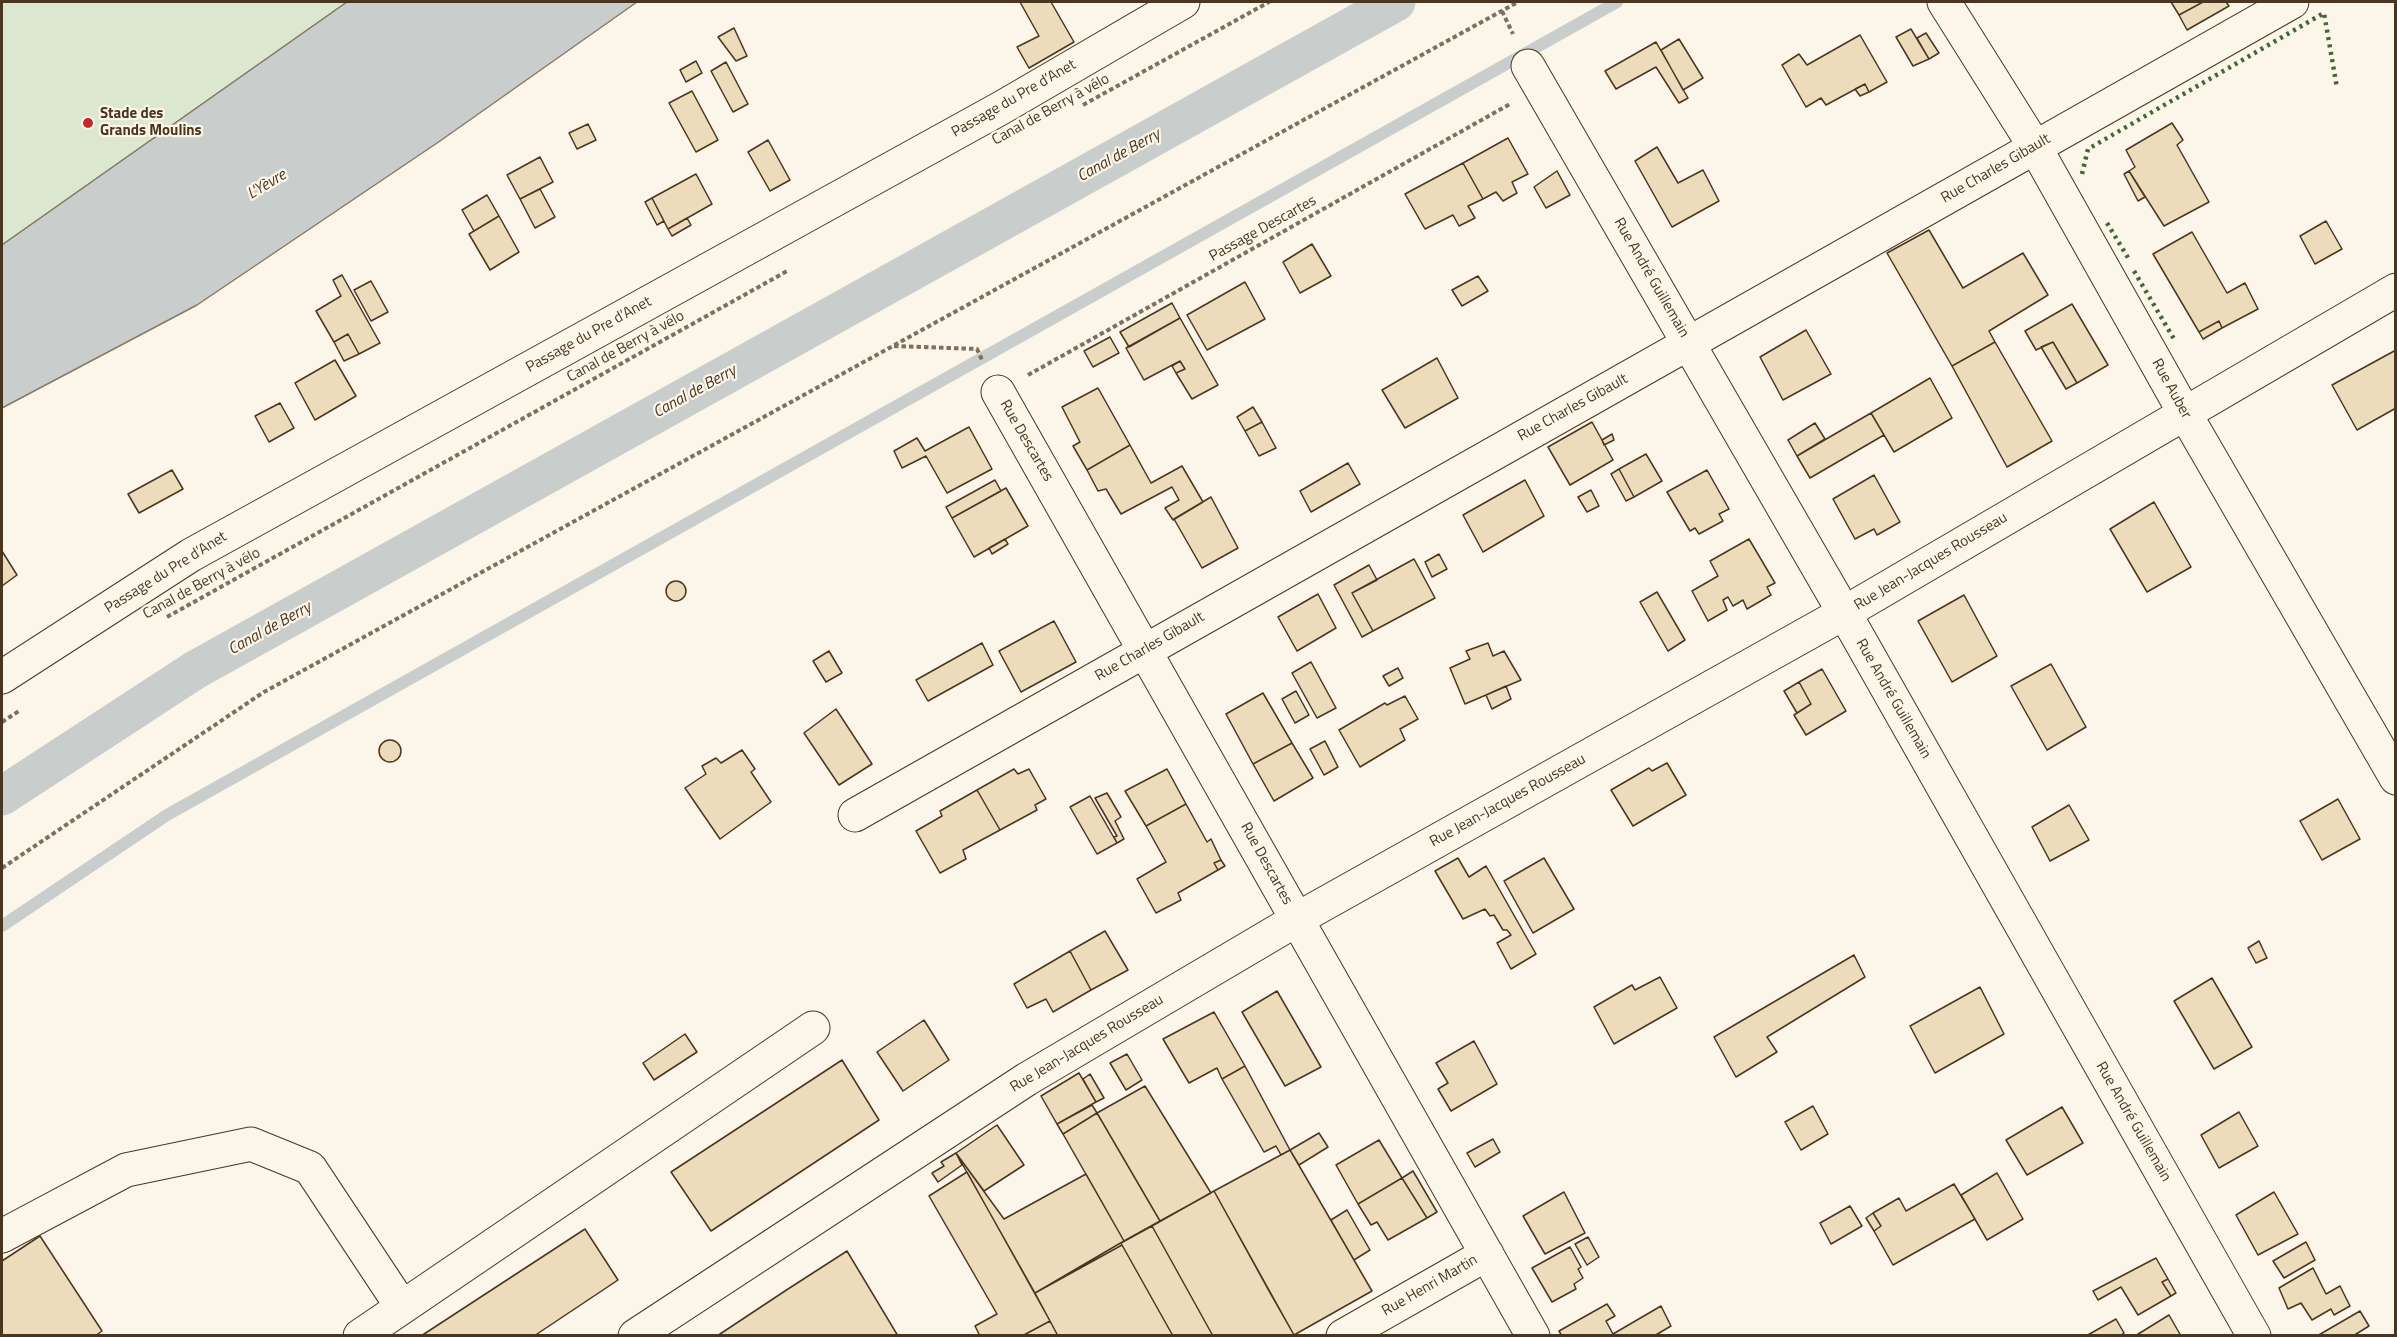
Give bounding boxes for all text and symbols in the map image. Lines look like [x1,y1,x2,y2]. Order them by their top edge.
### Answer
street label: Passage du Pre d’Anet [949,56,1079,142]
street label: Canal de Berry à vélo [989,70,1113,150]
place label: Stade des Grands Moulins [100,105,202,140]
marker: Stade des Grands Moulins [81,116,95,130]
water label: Canal de Berry [1074,125,1164,187]
street label: Rue Charles Gibault [1938,130,2054,208]
water label: L'Yèvre [244,166,290,204]
street label: Passage Descartes [1206,192,1320,266]
street label: Rue André Guillemain [1609,215,1693,341]
street label: Passage du Pre d’Anet [523,293,655,377]
street label: Canal de Berry à vélo [564,307,688,387]
street label: Rue Auber [2147,356,2195,422]
water label: Canal de Berry [650,361,740,423]
street label: Rue Charles Gibault [1515,370,1631,446]
street label: Rue Descartes [995,397,1057,485]
street label: Rue Jean-Jacques Rousseau [1851,509,2011,615]
street label: Passage du Pre d’Anet [102,528,230,618]
street label: Canal de Berry à vélo [140,544,264,624]
water label: Canal de Berry [225,598,315,660]
street label: Rue Charles Gibault [1092,608,1208,686]
street label: Rue André Guillemain [1851,636,1935,762]
street label: Rue Jean-Jacques Rousseau [1427,751,1589,851]
street label: Rue Descartes [1236,820,1296,908]
street label: Rue Jean-Jacques Rousseau [1007,991,1167,1097]
street label: Rue André Guillemain [2091,1059,2175,1185]
street label: Rue Henri Martin [1379,1251,1481,1321]

